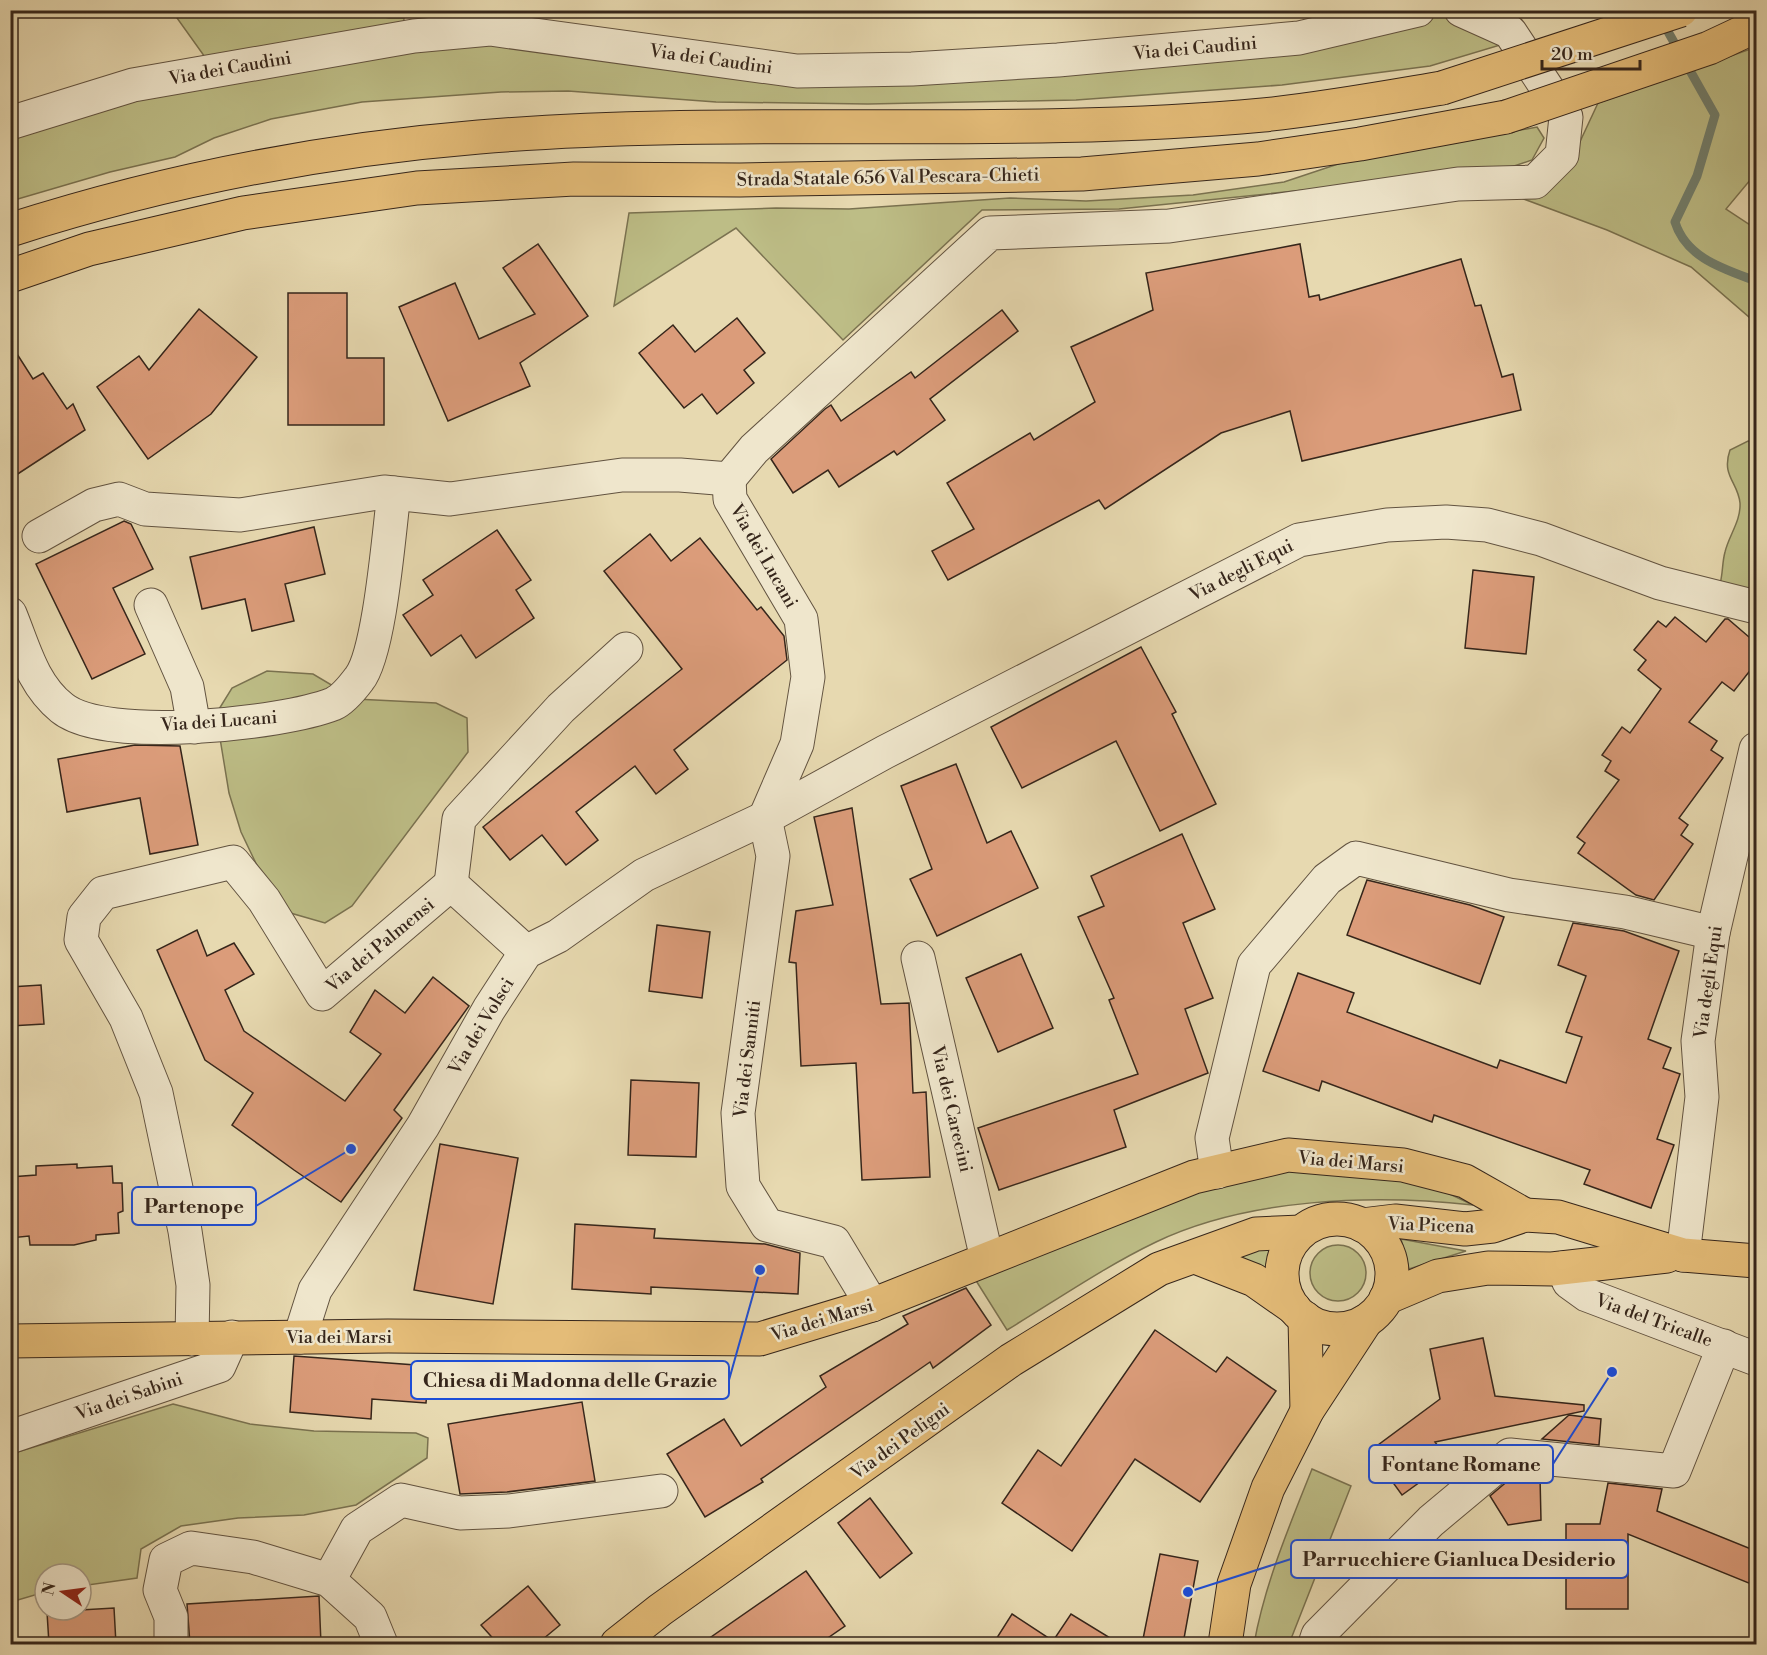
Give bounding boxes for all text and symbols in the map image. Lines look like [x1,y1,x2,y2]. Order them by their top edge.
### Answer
street label: Via dei Caudini [1131,32,1258,65]
scale bar [1542,33,1640,71]
street label: Via dei Caudini [647,39,774,80]
text: 20 m [1551,43,1593,66]
street label: Via dei Caudini [166,46,293,91]
street label: Strada Statale 656 Val Pescara-Chieti [737,163,1040,192]
street label: Via dei Lucani [724,499,803,613]
street label: Via degli Equi [1184,534,1297,607]
street label: Via dei Lucani [159,706,278,737]
street label: Via dei Palmensi [321,893,439,998]
street label: Via degli Equi [1689,924,1728,1041]
street label: Via dei Volsci [443,973,519,1080]
street label: Via dei Sanniti [729,999,766,1120]
street label: Via dei Carecini [926,1042,977,1175]
street label: Via dei Marsi [1296,1146,1405,1179]
callout: Partenope [132,1187,256,1225]
text: Partenope [144,1195,244,1220]
street label: Via Picena [1386,1212,1476,1239]
street label: Via del Tricalle [1591,1288,1715,1352]
street label: Via dei Marsi [767,1294,876,1347]
street label: Via dei Marsi [285,1326,392,1349]
callout: Chiesa di Madonna delle Grazie [411,1361,729,1399]
street label: Via dei Sabini [72,1367,186,1426]
text: Chiesa di Madonna delle Grazie [423,1369,718,1394]
street label: Via dei Peligni [845,1398,954,1486]
callout: Fontane Romane [1369,1445,1553,1483]
text: Fontane Romane [1381,1453,1541,1478]
callout: Parrucchiere Gianluca Desiderio [1291,1540,1628,1578]
text: Parrucchiere Gianluca Desiderio [1302,1548,1616,1573]
north arrow [33,1562,93,1622]
text: N [38,1580,61,1597]

